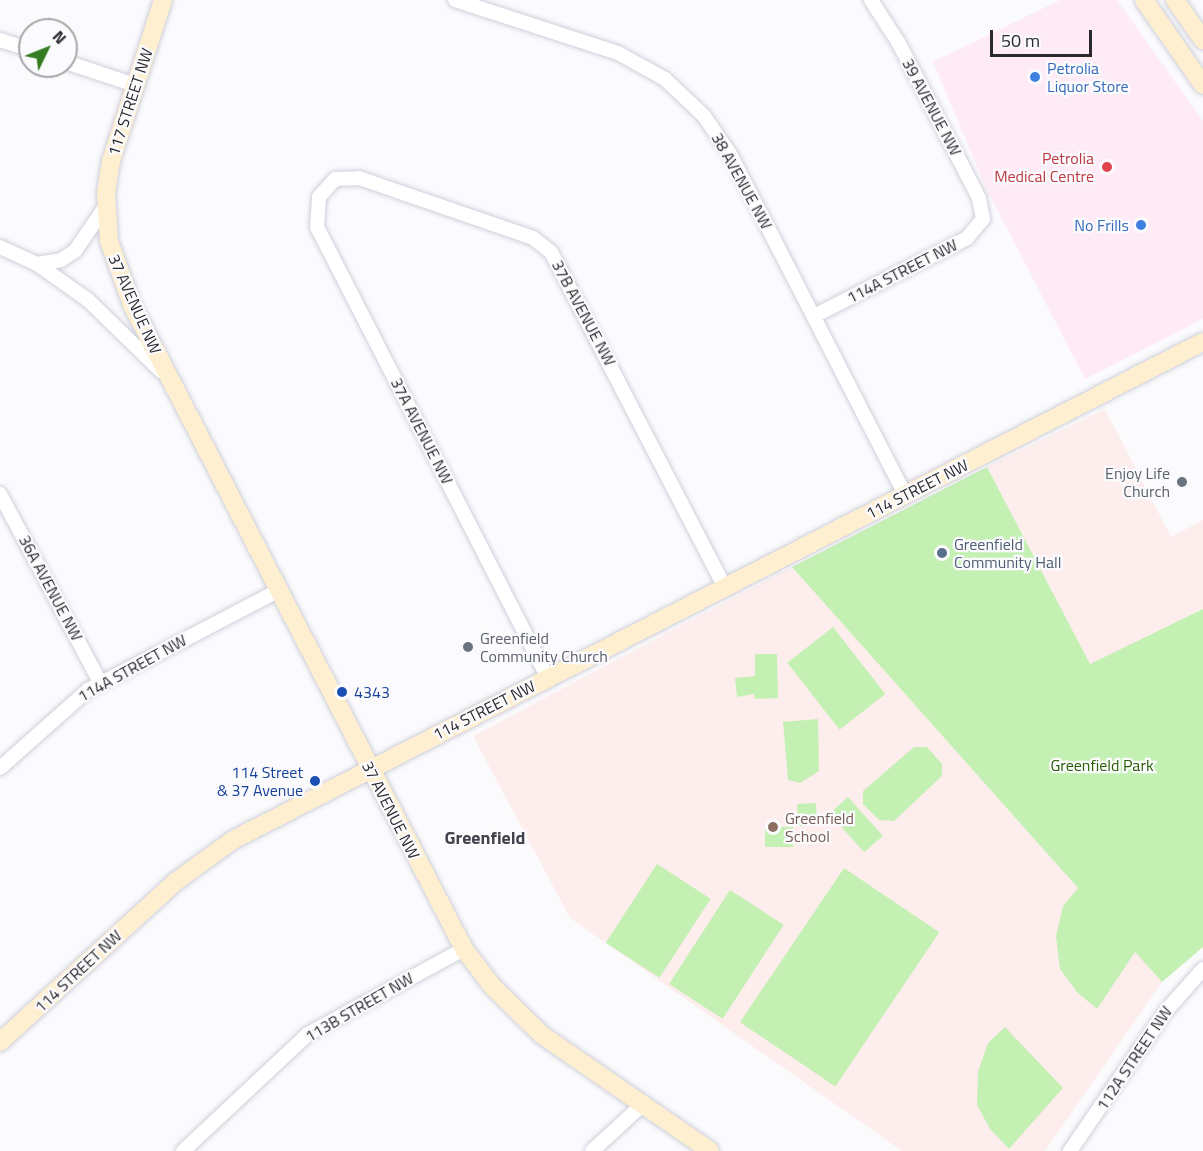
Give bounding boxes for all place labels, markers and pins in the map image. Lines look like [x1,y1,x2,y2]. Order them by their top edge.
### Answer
place label: Petrolia Liquor Store [1047,58,1129,96]
marker: Petrolia Liquor Store [1028,70,1042,84]
place label: Petrolia Medical Centre [994,148,1094,186]
marker: Petrolia Medical Centre [1098,158,1116,176]
place label: No Frills [1074,215,1129,235]
marker: No Frills [1134,218,1148,232]
place label: Enjoy Life Church [1105,463,1170,501]
marker: Enjoy Life Church [1175,475,1189,489]
place label: Greenfield Community Hall [954,534,1061,572]
marker: Greenfield Community Hall [935,546,949,560]
place label: Greenfield Community Church [480,628,608,666]
marker: Greenfield Community Church [461,640,475,654]
place label: 4343 [354,682,390,702]
marker: 4343 [335,685,349,699]
place label: 114 Street & 37 Avenue [217,762,303,800]
marker: 114 Street & 37 Avenue [308,774,322,788]
place label: Greenfield School [785,808,854,846]
marker: Greenfield School [766,820,780,834]

